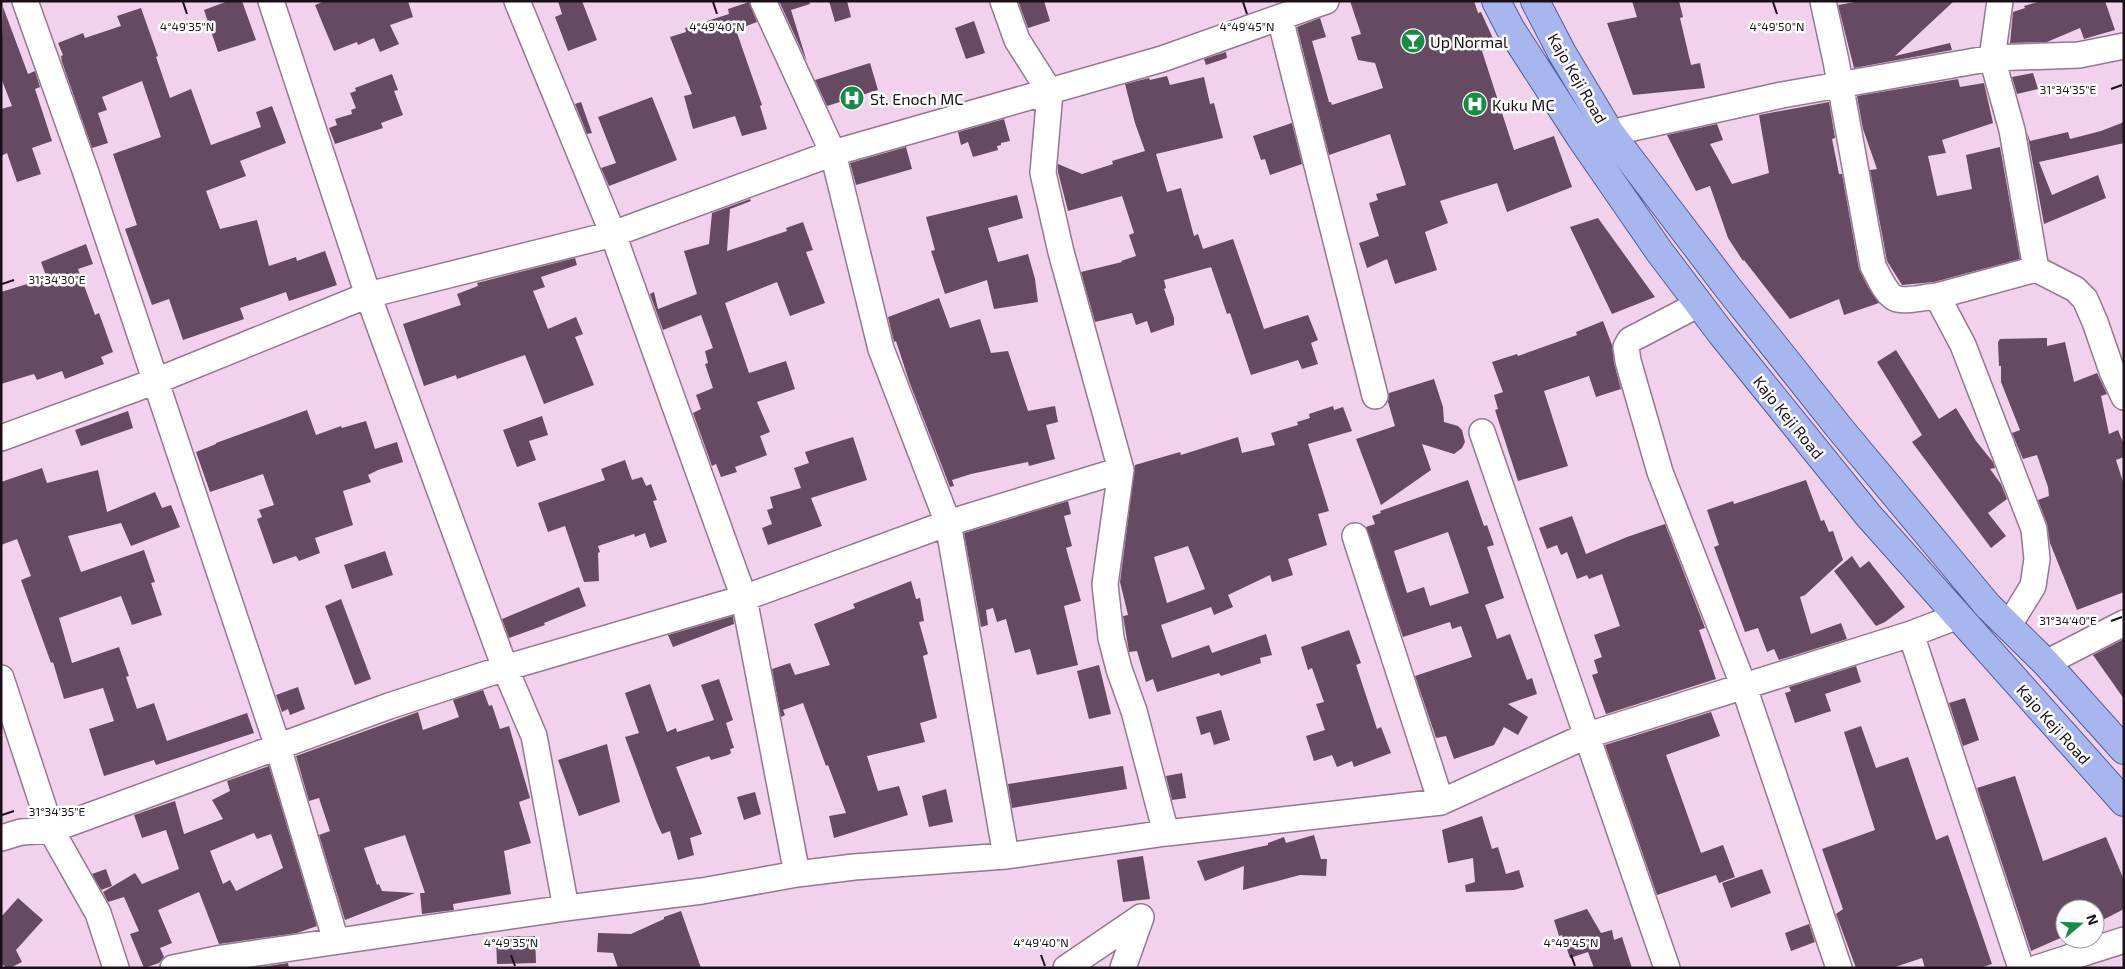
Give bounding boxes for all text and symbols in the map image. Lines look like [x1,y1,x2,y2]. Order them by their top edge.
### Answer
text: 4°49'35"N [160,19,214,33]
text: 4°49'40"N [689,19,745,33]
text: 4°49'45"N [1220,19,1274,33]
text: 4°49'50"N [1750,19,1804,33]
bar icon: Up Normal [1400,28,1426,54]
street label: Kajo Keji Road [1544,29,1612,127]
place label: Up Normal [1430,32,1508,51]
text: 31°34'35"E [2040,82,2096,96]
hospital icon: St. Enoch MC [839,85,865,111]
place label: St. Enoch MC [870,89,963,108]
hospital icon: Kuku MC [1462,91,1488,117]
place label: Kuku MC [1492,95,1555,114]
text: 31°34'30"E [28,272,86,286]
street label: Kajo Keji Road [1749,372,1828,463]
text: 31°34'40"E [2039,613,2097,627]
street label: Kajo Keji Road [2012,680,2095,769]
text: 31°34'35"E [29,804,85,818]
north arrow [2055,899,2105,949]
text: N [2083,912,2102,927]
text: 4°49'35"N [484,935,538,949]
text: 4°49'40"N [1013,935,1069,949]
text: 4°49'45"N [1544,935,1598,949]

